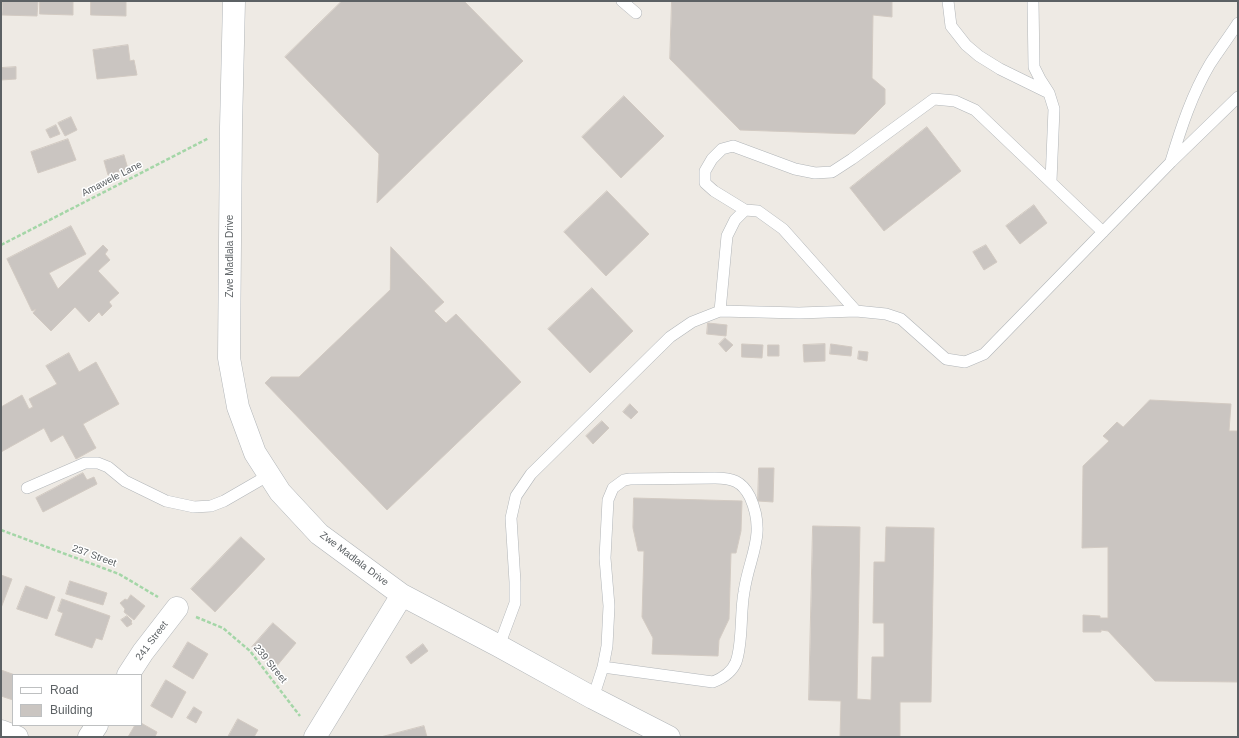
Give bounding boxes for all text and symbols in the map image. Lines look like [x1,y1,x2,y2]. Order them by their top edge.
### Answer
street label: Amawele Lane [80,159,144,199]
street label: Zwe Madlala Drive [224,215,236,297]
street label: Zwe Madlala Drive [317,529,391,589]
street label: 237 Street [70,542,118,570]
street label: 241 Street [133,619,171,663]
street label: 239 Street [251,642,289,686]
legend [12,674,142,726]
text: Road [50,683,79,697]
text: Building [50,703,93,717]

